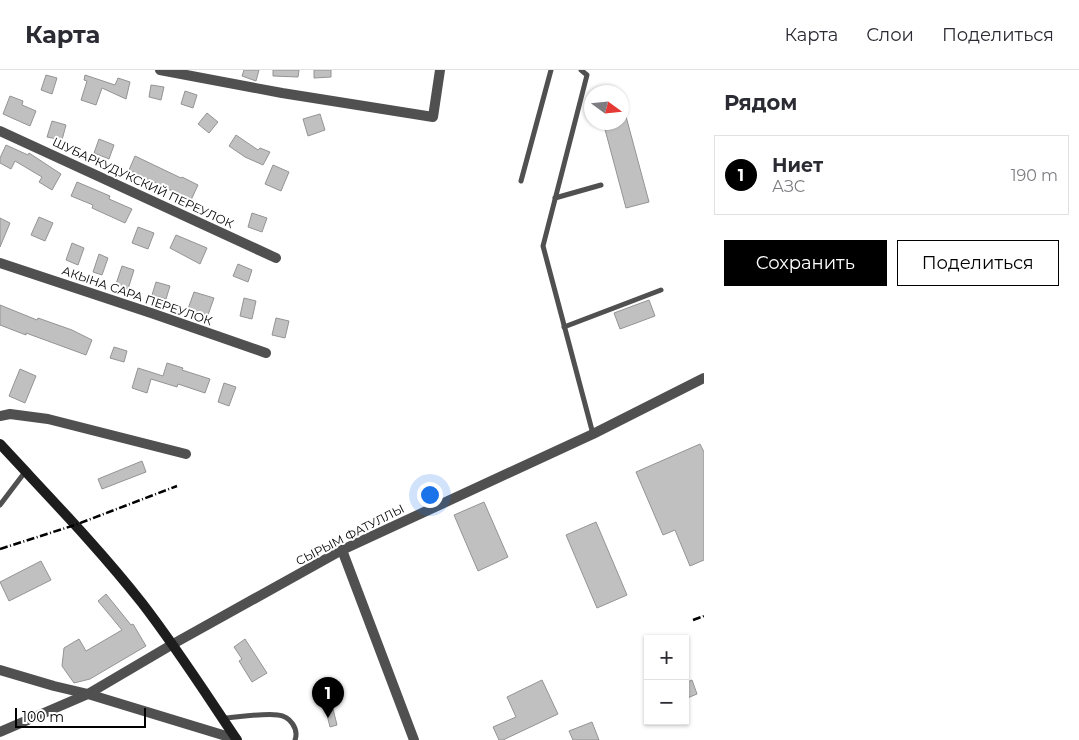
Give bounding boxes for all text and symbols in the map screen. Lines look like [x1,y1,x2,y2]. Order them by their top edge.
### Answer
text: Карта [25,20,100,49]
text: Карта [784,24,838,46]
text: Слои [866,24,914,46]
text: Поделиться [942,24,1054,46]
north arrow [584,85,629,130]
text: Рядом [724,90,797,115]
street label: ШУБАРКУДУКСКИЙ ПЕРЕУЛОК [50,134,237,231]
text: Ниет [772,154,823,177]
text: 1 [738,166,744,185]
text: 190 m [1011,166,1058,185]
text: АЗС [772,177,805,196]
button: Сохранить [724,240,887,286]
button: Поделиться [897,240,1059,286]
street label: АКЫНА САРА ПЕРЕУЛОК [60,263,215,329]
your location [417,482,443,508]
street label: СЫРЫМ ФАТУЛЛЫ [293,501,406,568]
map controls [644,635,689,725]
button: + [644,635,689,680]
pin: 1 [312,677,344,718]
button: − [644,680,689,725]
scale bar [15,705,146,728]
text: 100 m [22,708,64,726]

